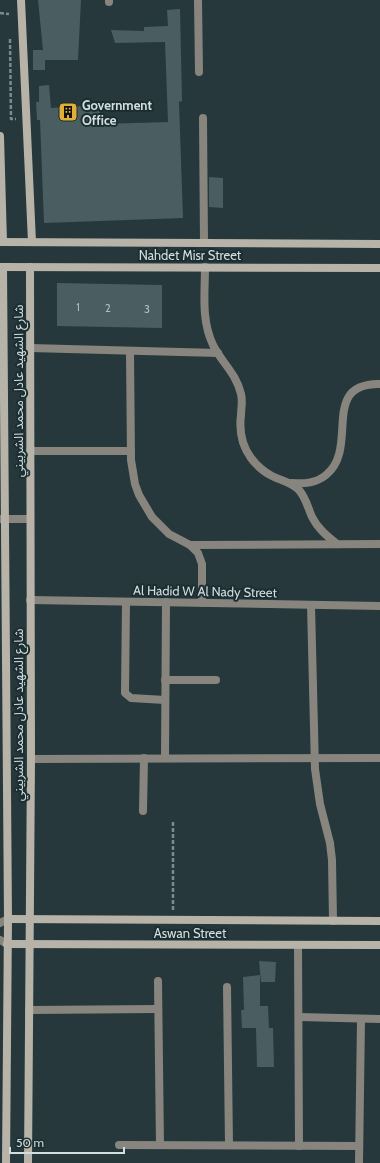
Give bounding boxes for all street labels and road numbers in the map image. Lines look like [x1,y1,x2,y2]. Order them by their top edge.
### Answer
street label: Nahdet Misr Street [139,247,242,263]
street label: شارع الشهيد عادل محمد الشربيني [10,305,29,477]
street label: Al Hadid W Al Nady Street [133,582,278,600]
street label: شارع الشهيد عادل محمد الشربيني [10,629,29,801]
street label: Aswan Street [154,925,227,941]

